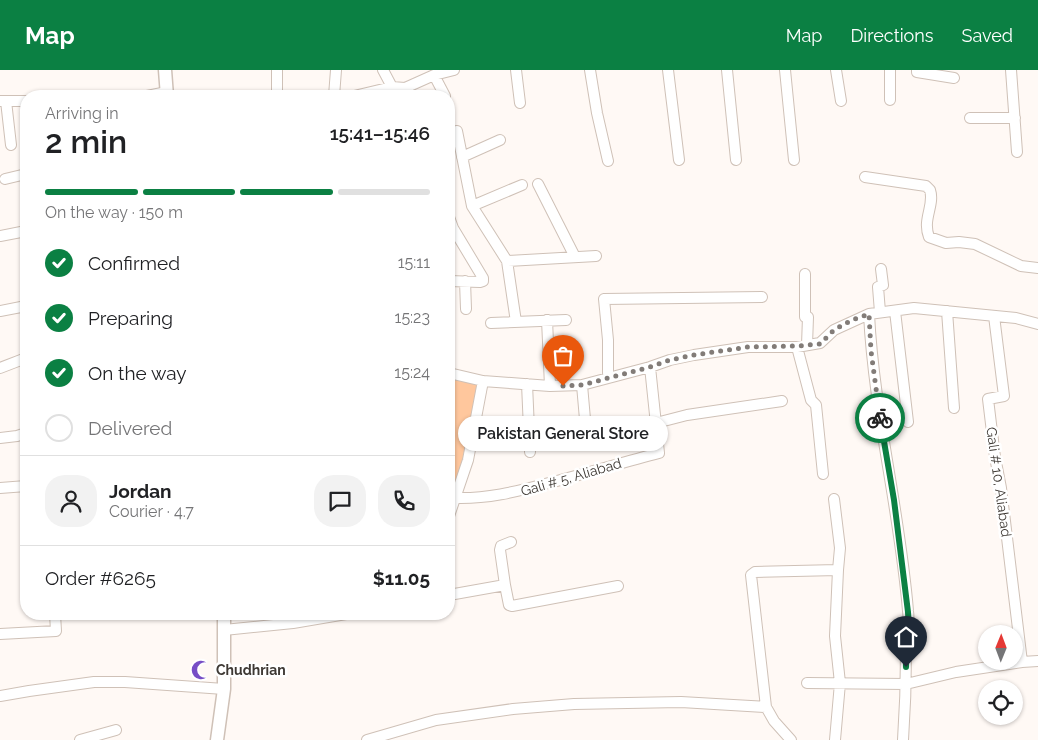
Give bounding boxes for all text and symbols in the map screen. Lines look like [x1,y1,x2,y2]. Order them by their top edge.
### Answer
text: Map [25,21,75,50]
text: Map [786,25,822,46]
text: Directions [850,25,934,46]
text: Saved [962,25,1013,46]
text: Arriving in [45,104,119,123]
text: 15:41–15:46 [330,122,430,144]
text: 2 min [45,123,127,160]
text: On the way · 150 m [45,203,183,222]
icon: check [45,249,73,277]
text: Confirmed [88,252,180,274]
text: 15:11 [398,253,430,272]
icon: check [45,304,73,332]
text: Preparing [88,307,173,329]
text: 15:23 [395,308,430,327]
pin [542,335,584,386]
icon: bag [549,342,577,370]
icon: check [45,359,73,387]
text: On the way [88,362,187,384]
text: 15:24 [394,363,430,382]
courier [855,393,905,443]
icon: bike [866,404,894,432]
callout: Pakistan General Store [458,416,668,451]
text: Delivered [88,417,172,439]
text: Pakistan General Store [477,424,649,443]
street label: Gali # 10, Aliabad [983,426,1015,538]
street label: Gali # 5, Aliabad [519,455,623,499]
button: person [45,475,97,527]
button: chat [314,475,366,527]
button: phone [378,475,430,527]
text: Jordan [109,480,172,502]
text: Courier · 4.7 [109,502,194,521]
text: Order #6265 [45,567,156,589]
text: $11.05 [373,567,430,589]
pin [885,616,927,667]
icon: home [892,623,920,651]
north arrow [978,625,1022,670]
map controls [978,625,1023,725]
mosque icon: Chudhrian [190,659,212,681]
place label: Chudhrian [216,662,286,678]
button: locate [978,680,1023,725]

